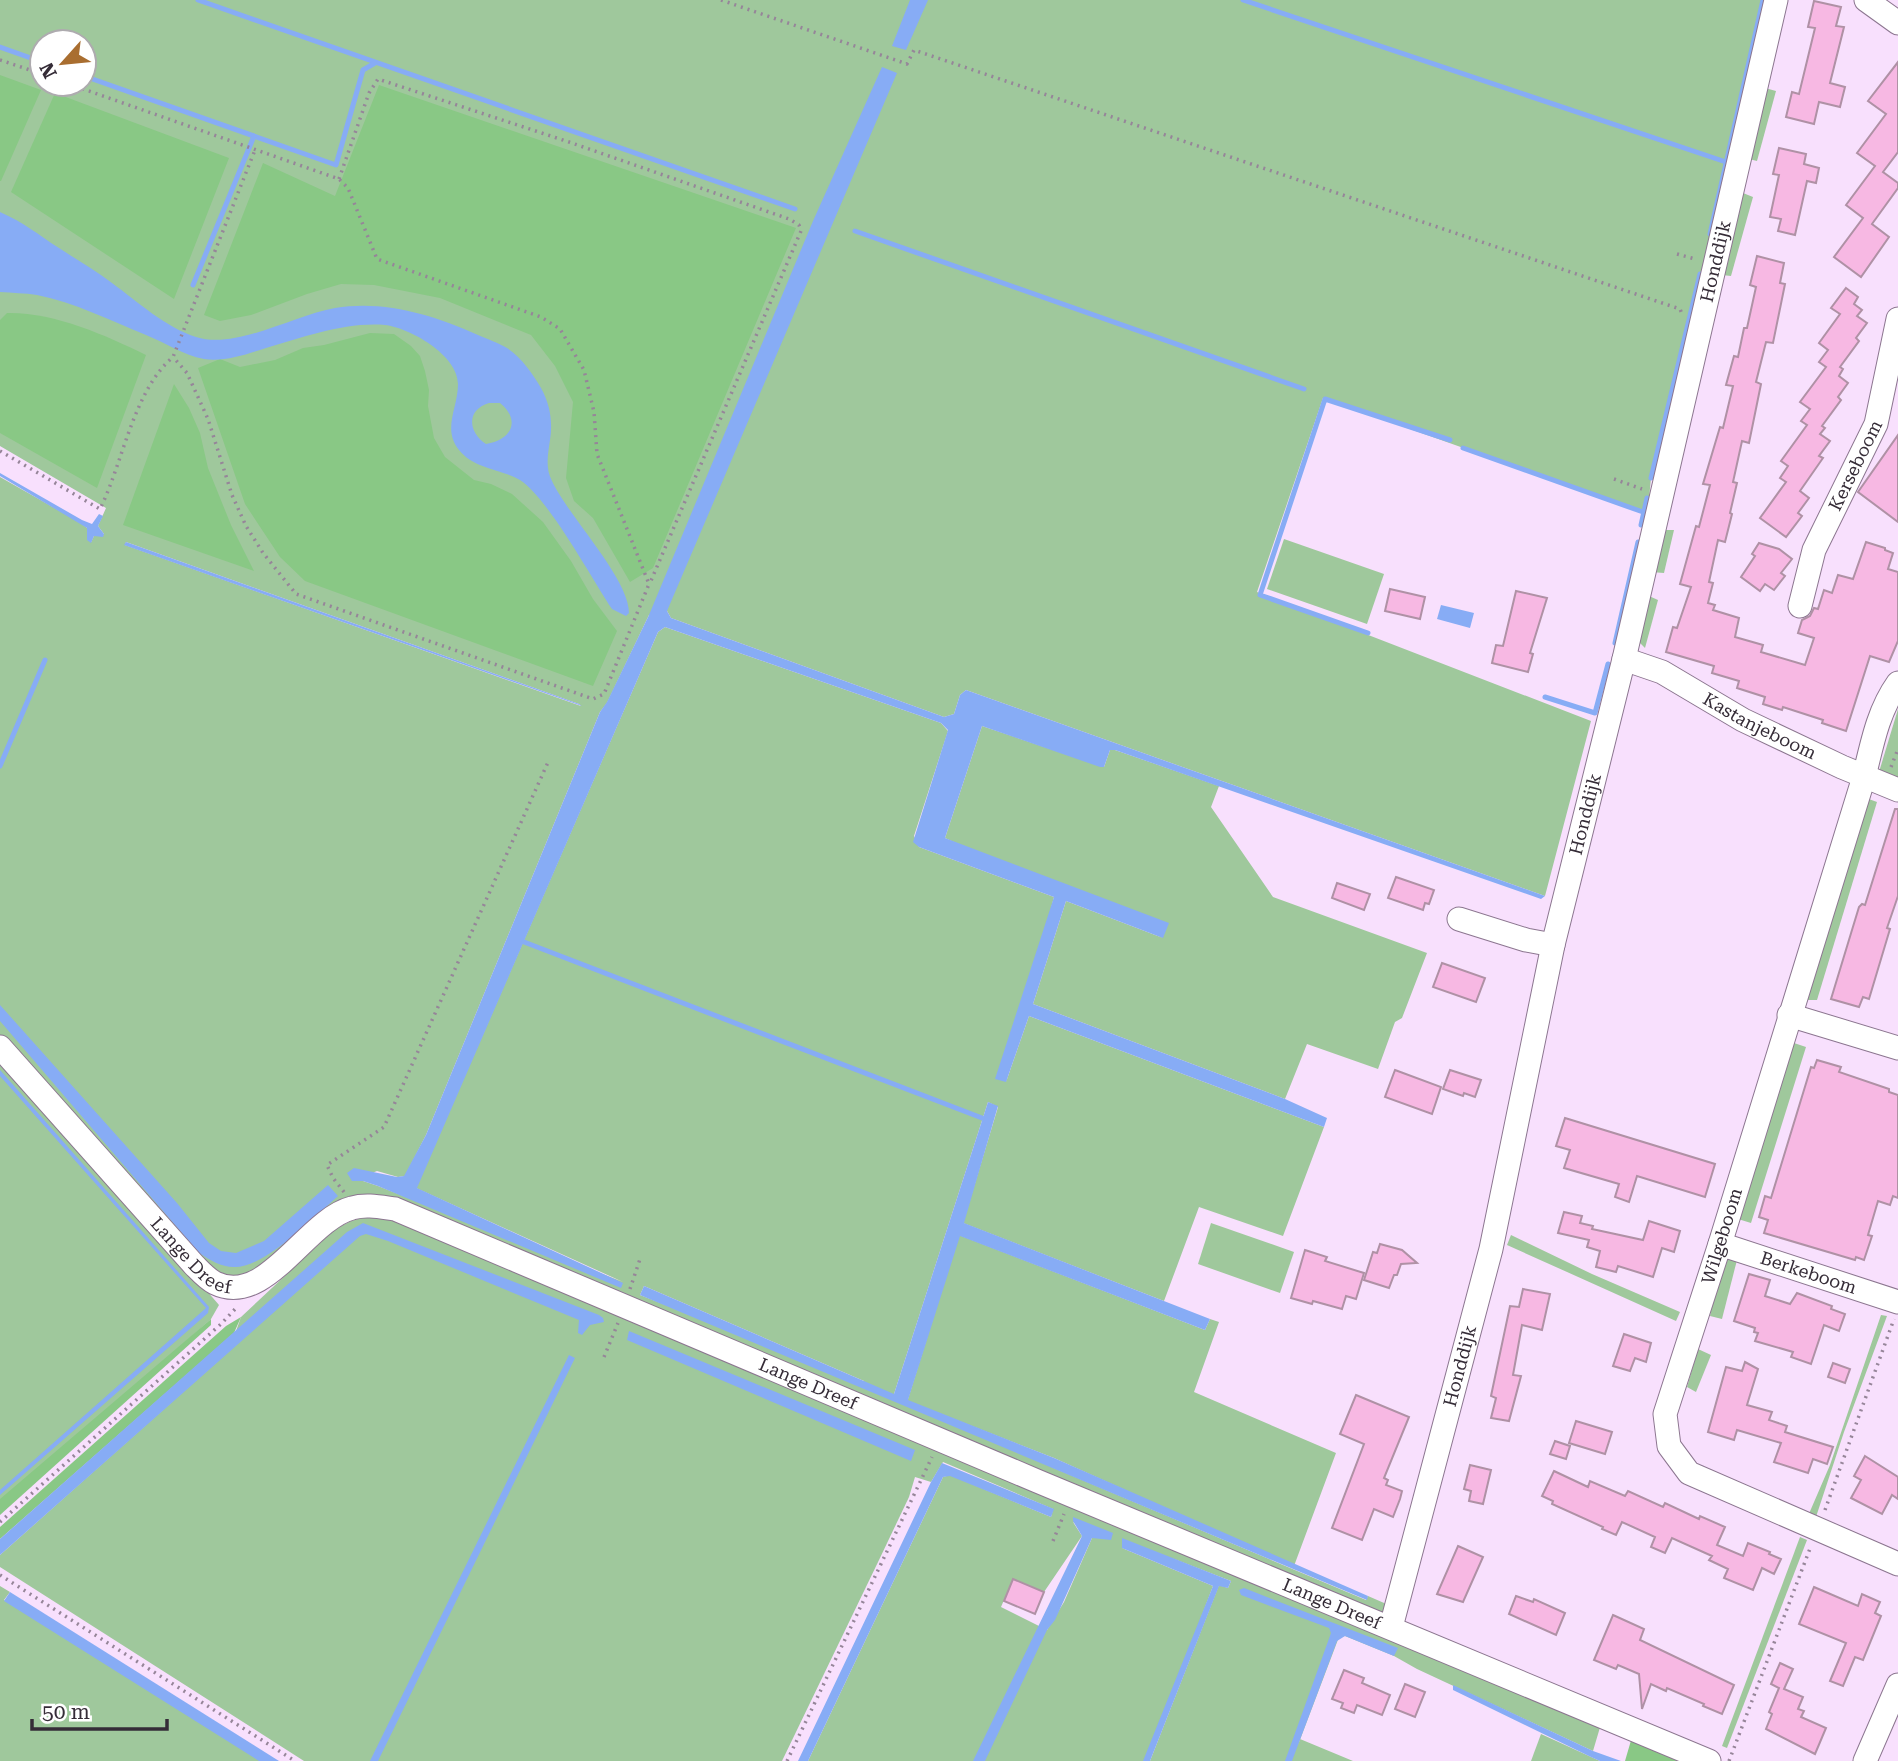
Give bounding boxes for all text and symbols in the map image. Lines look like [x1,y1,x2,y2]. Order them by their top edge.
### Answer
north arrow [28,28,98,98]
text: N [35,58,62,82]
street label: Honddijk [1696,218,1735,304]
street label: Kerseboom [1824,416,1886,514]
street label: Kastanjeboom [1700,688,1820,763]
street label: Honddijk [1565,771,1605,857]
street label: Wilgeboom [1697,1185,1746,1286]
street label: Lange Dreef [146,1213,234,1298]
street label: Berkeboom [1758,1247,1859,1298]
street label: Honddijk [1439,1323,1480,1409]
street label: Lange Dreef [756,1353,862,1414]
street label: Lange Dreef [1280,1574,1385,1634]
scale bar [32,1688,166,1732]
text: 50 m [42,1700,90,1724]

